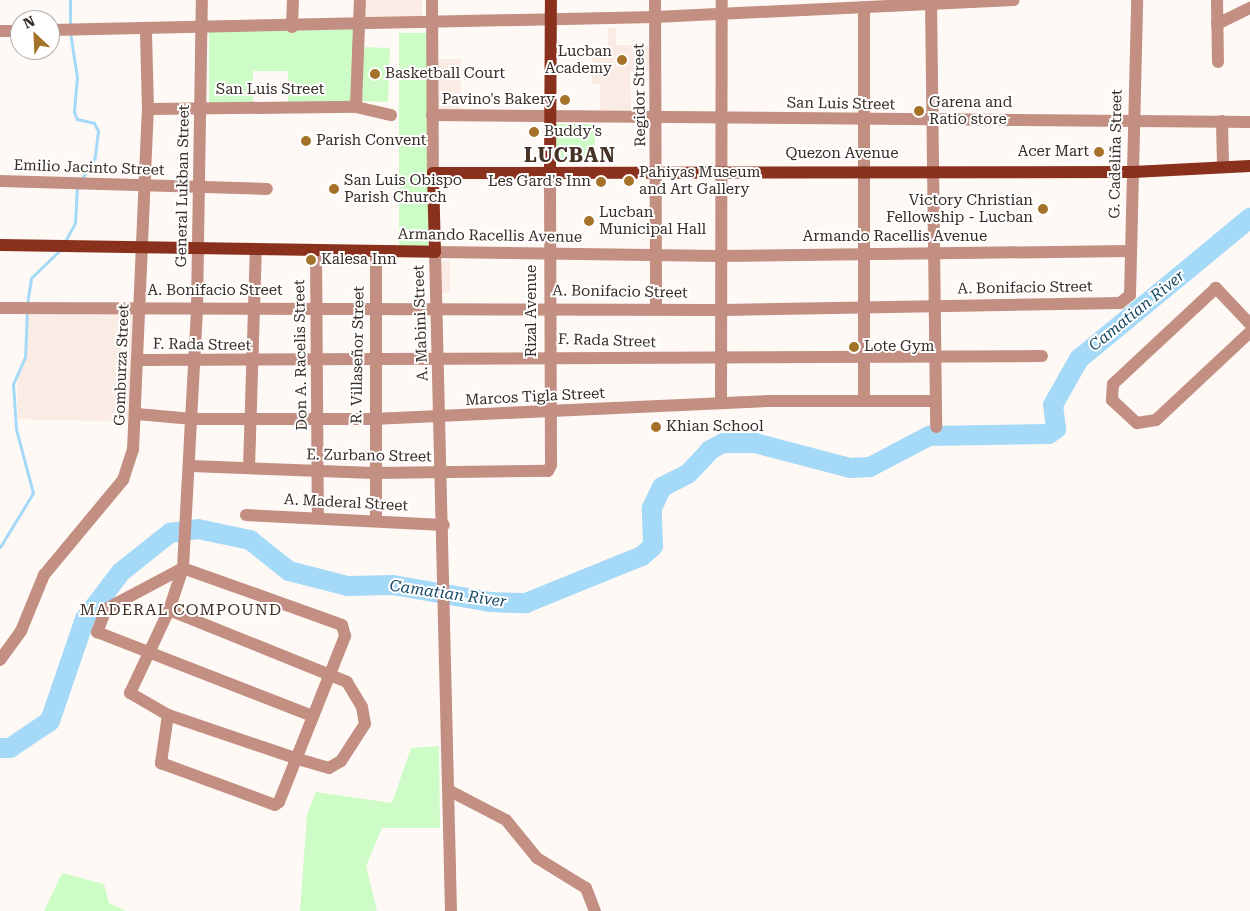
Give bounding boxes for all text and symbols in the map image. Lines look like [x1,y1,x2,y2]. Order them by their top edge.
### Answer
north arrow [10,10,60,60]
text: N [21,13,37,32]
place label: Lucban Academy [545,42,612,77]
street label: Regidor Street [630,43,650,147]
marker: Lucban Academy [616,54,628,66]
place label: Basketball Court [385,65,505,83]
marker: Basketball Court [369,68,381,80]
street label: San Luis Street [216,81,324,99]
street label: G. Cadeliña Street [1106,89,1126,219]
place label: Pavino's Bakery [442,91,555,109]
place label: Garena and Ratio store [929,93,1012,128]
marker: Pavino's Bakery [559,94,571,106]
street label: San Luis Street [787,94,895,114]
street label: General Lukban Street [173,105,193,267]
marker: Garena and Ratio store [913,105,925,117]
place label: Buddy's [544,123,602,141]
marker: Buddy's [528,126,540,138]
place label: Parish Convent [316,132,426,150]
marker: Parish Convent [300,135,312,147]
district label: LUCBAN [523,143,617,167]
place label: Acer Mart [1018,143,1089,161]
street label: Quezon Avenue [786,145,898,163]
marker: Acer Mart [1093,146,1105,158]
street label: Emilio Jacinto Street [13,156,165,180]
place label: Pahiyas Museum and Art Gallery [639,163,760,198]
place label: San Luis Obispo Parish Church [344,171,462,206]
place label: Les Gard's Inn [488,173,591,191]
marker: Pahiyas Museum and Art Gallery [623,175,635,187]
marker: Les Gard's Inn [595,176,607,188]
marker: San Luis Obispo Parish Church [328,183,340,195]
place label: Victory Christian Fellowship - Lucban [886,191,1033,226]
place label: Lucban Municipal Hall [599,203,706,238]
marker: Victory Christian Fellowship - Lucban [1037,203,1049,215]
marker: Lucban Municipal Hall [583,215,595,227]
street label: Armando Racellis Avenue [398,225,582,247]
street label: Armando Racellis Avenue [803,228,987,246]
place label: Kalesa Inn [321,251,397,269]
marker: Kalesa Inn [305,254,317,266]
street label: A. Mabini Street [410,264,432,382]
street label: Rizal Avenue [523,265,541,357]
water label: Camatian River [1085,266,1189,356]
street label: A. Bonifacio Street [957,278,1093,298]
street label: Don A. Racelis Street [291,279,311,431]
street label: A. Bonifacio Street [147,282,283,300]
street label: A. Bonifacio Street [552,282,688,302]
street label: R. Villaseñor Street [348,286,368,424]
street label: Gomburza Street [111,304,133,426]
street label: F. Rada Street [558,330,656,352]
street label: F. Rada Street [153,335,251,355]
place label: Lote Gym [864,338,934,356]
marker: Lote Gym [848,341,860,353]
street label: Marcos Tigla Street [465,384,605,410]
place label: Khian School [666,418,764,436]
marker: Khian School [650,421,662,433]
street label: E. Zurbano Street [306,446,432,466]
street label: A. Maderal Street [284,491,408,515]
water label: Camatian River [388,576,508,612]
district label: MADERAL COMPOUND [78,600,284,620]

